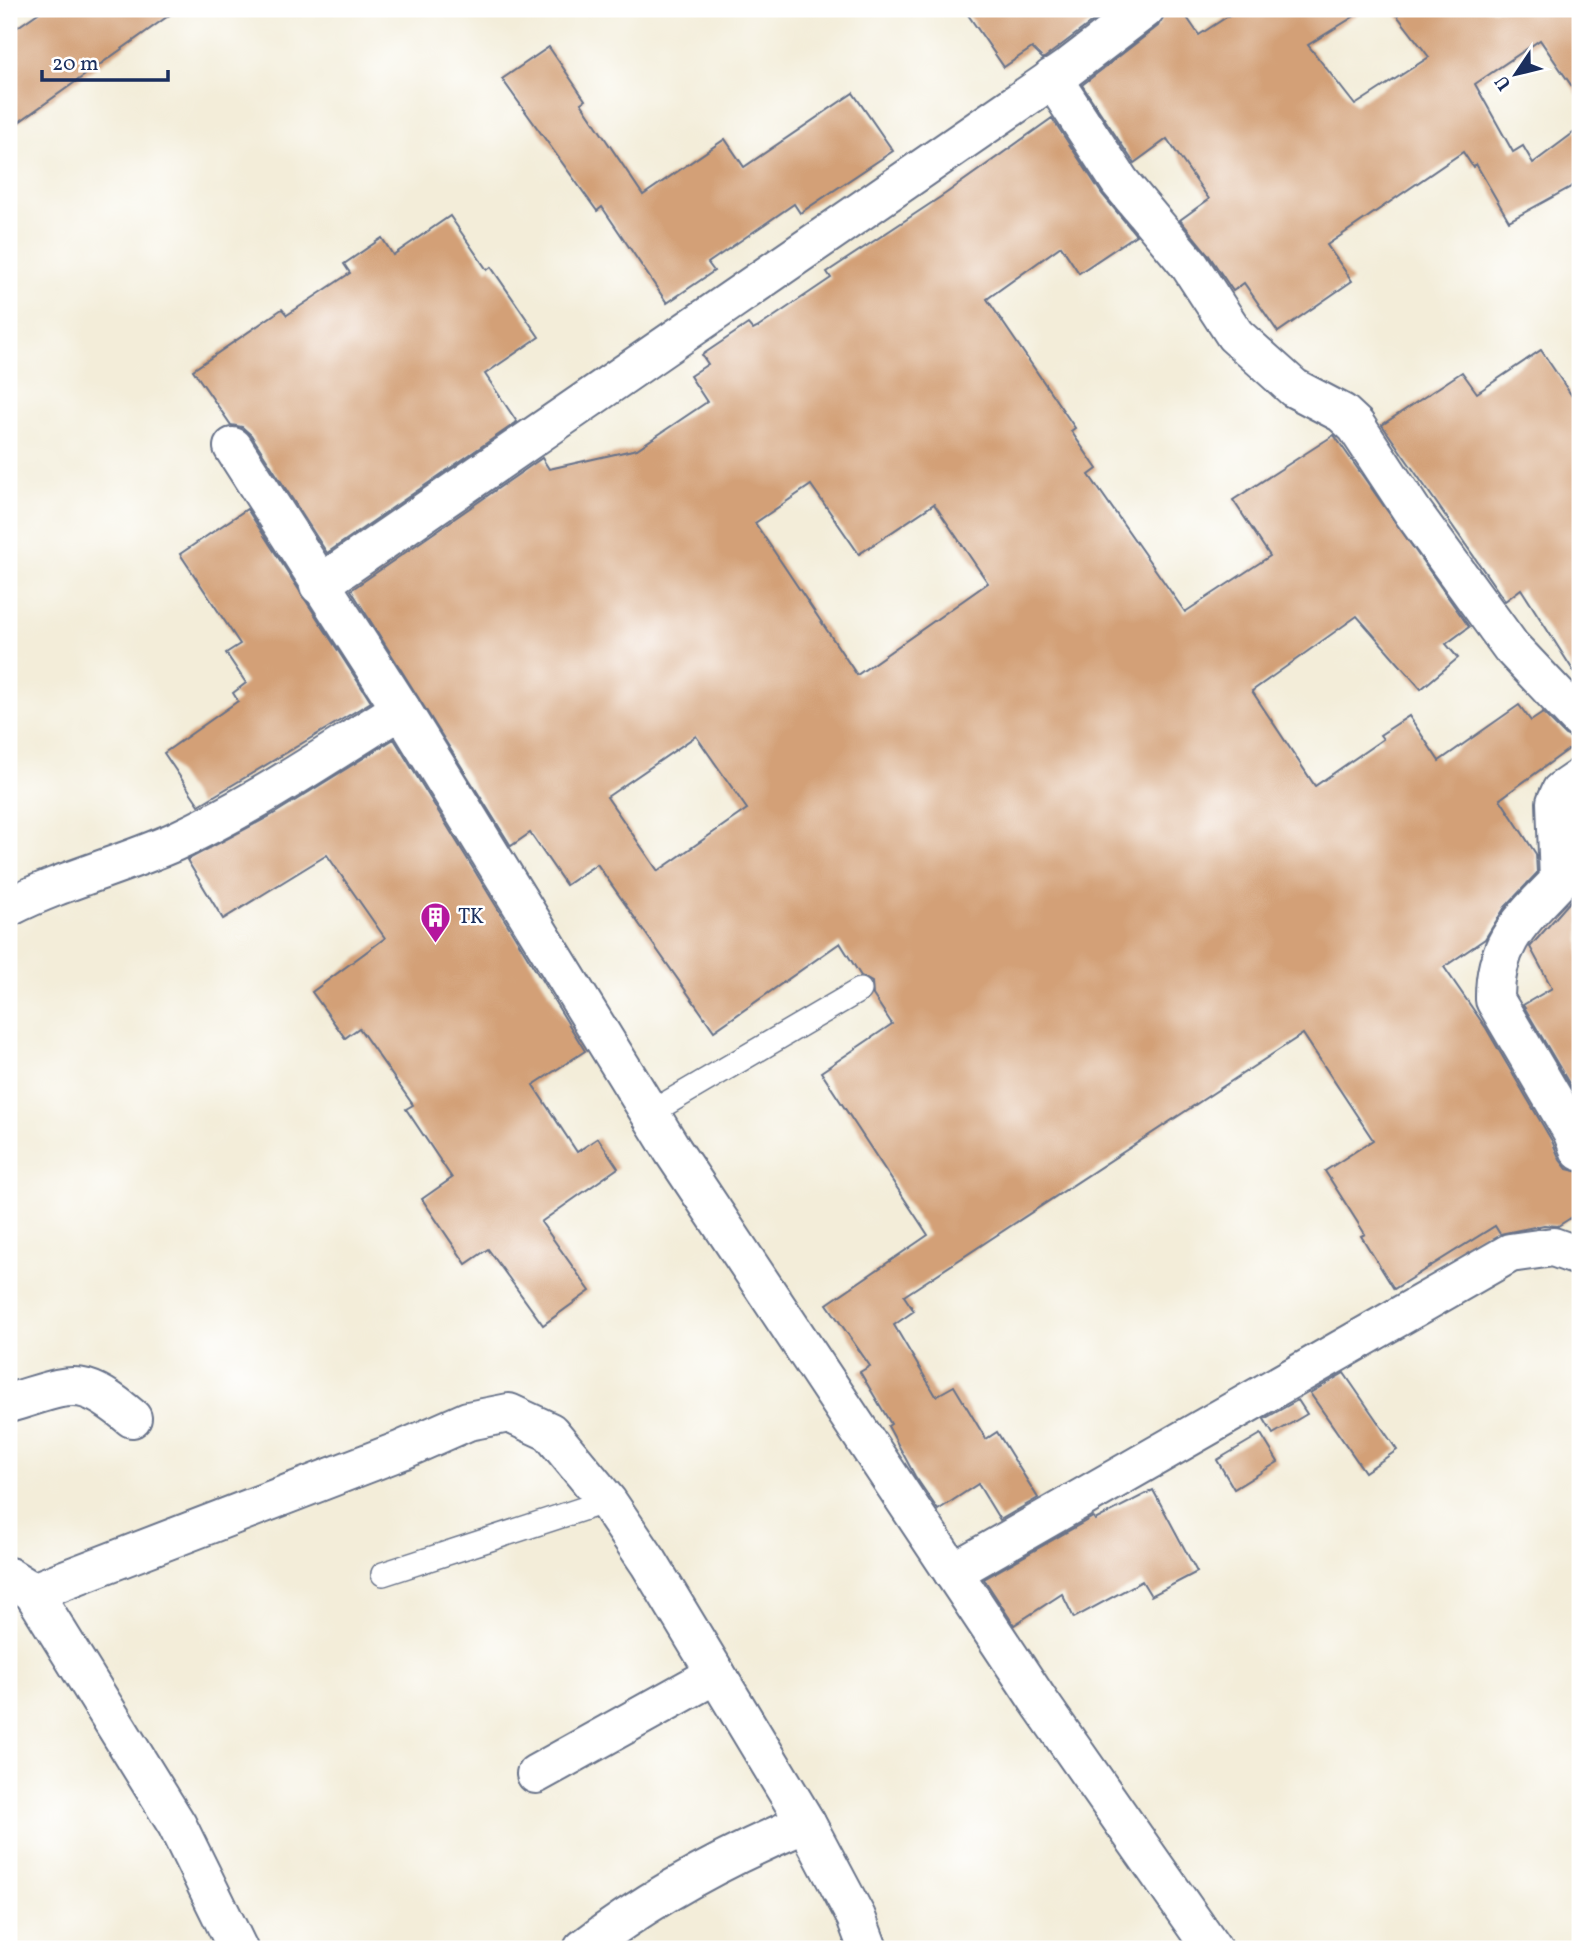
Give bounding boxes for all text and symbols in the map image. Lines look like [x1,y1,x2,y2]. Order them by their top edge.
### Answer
scale bar [42,38,168,82]
north arrow [1480,38,1550,108]
text: 20 m [52,50,98,79]
text: U [1489,70,1518,95]
building icon: TK [418,900,452,944]
place label: TK [458,903,484,932]

